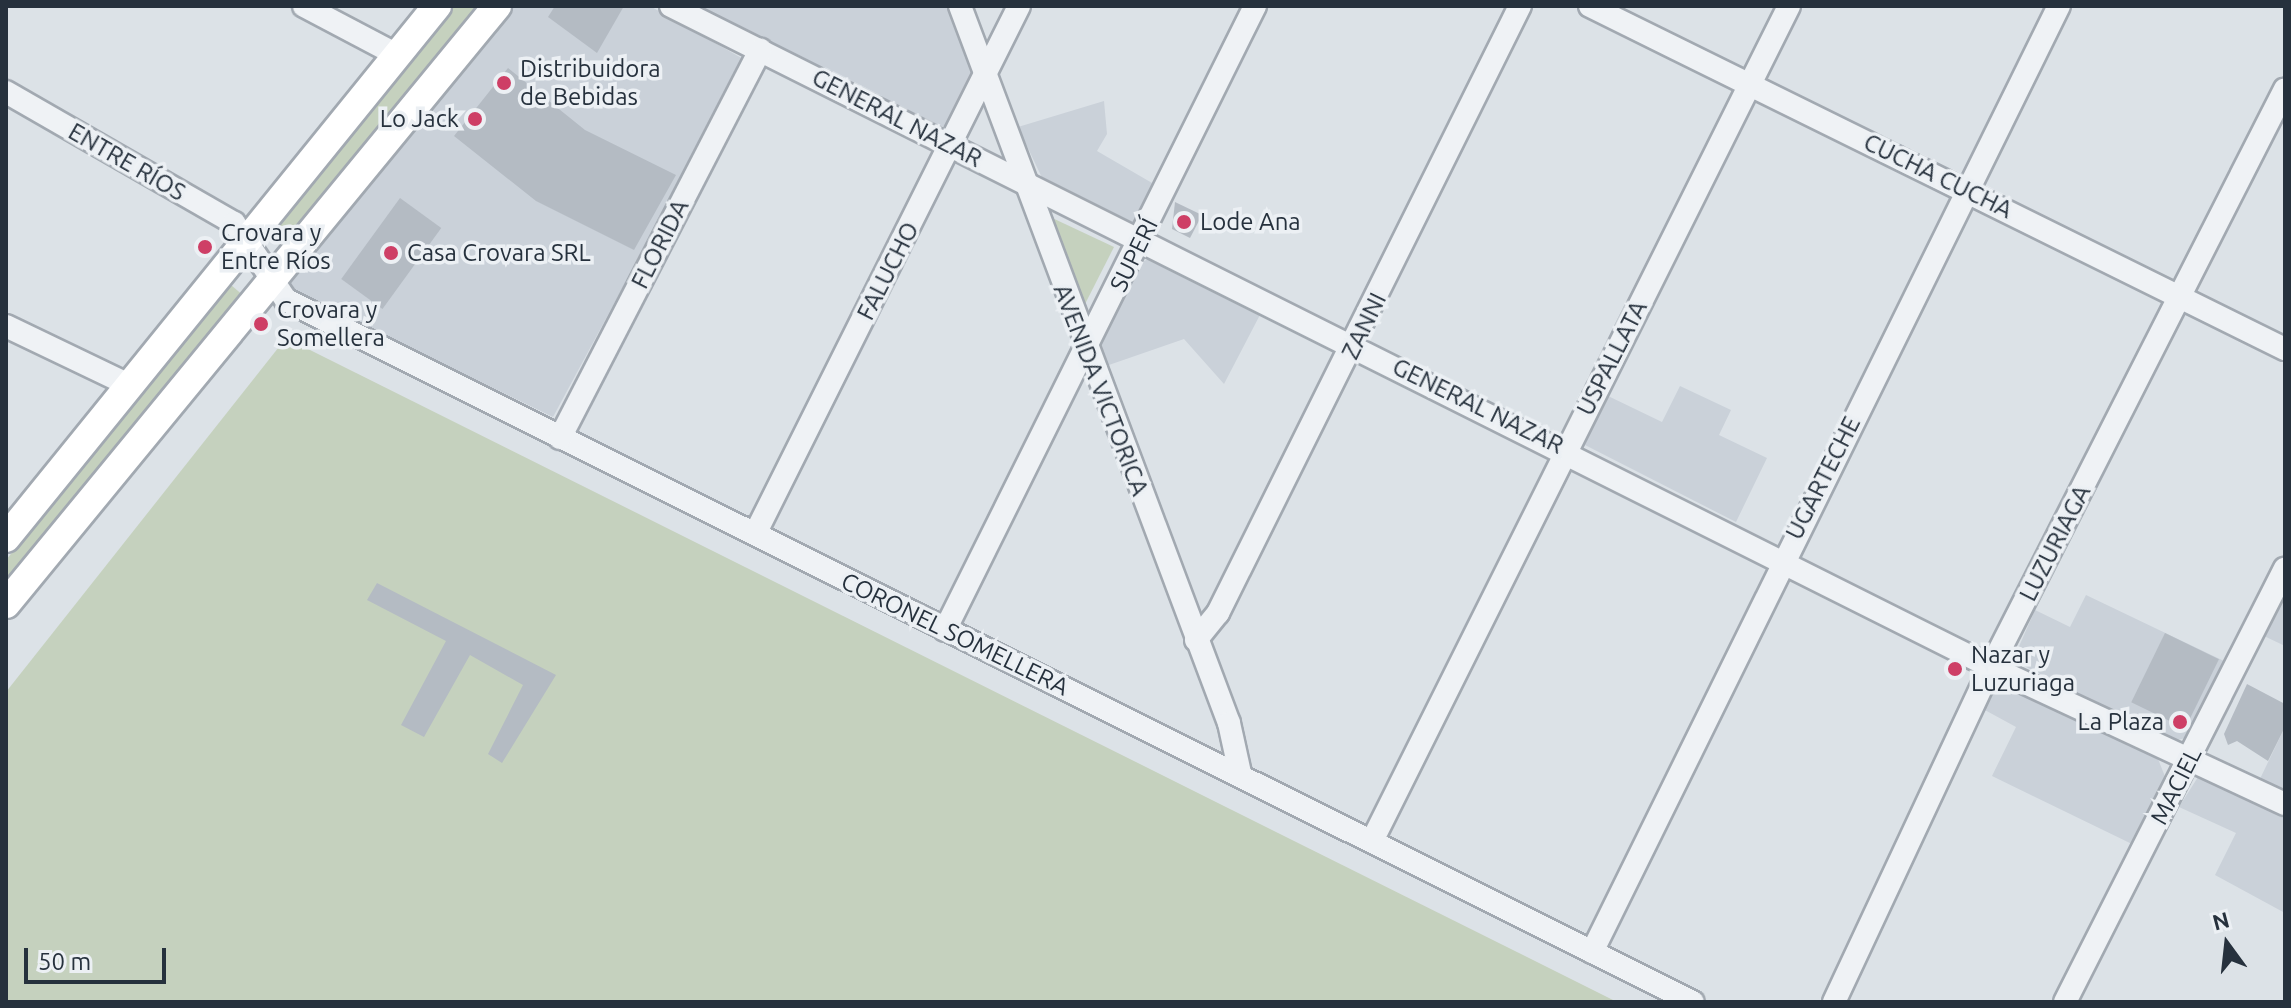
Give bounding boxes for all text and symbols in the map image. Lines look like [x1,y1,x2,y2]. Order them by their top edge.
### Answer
place label: Distribuidora de Bebidas [520,55,661,111]
street label: GENERAL NAZAR [807,63,987,173]
marker: Distribuidora de Bebidas [495,74,513,92]
place label: Lo Jack [380,105,459,133]
marker: Lo Jack [466,110,484,128]
street label: ENTRE RÍOS [63,117,191,207]
street label: CUCHA CUCHA [1859,128,2017,224]
street label: FLORIDA [625,195,695,293]
place label: Lode Ana [1200,208,1301,236]
marker: Lode Ana [1175,213,1193,231]
street label: SUPERÍ [1104,214,1164,296]
street label: FALUCHO [851,217,925,325]
place label: Crovara y Entre Ríos [221,219,331,275]
marker: Crovara y Entre Ríos [196,238,214,256]
place label: Casa Crovara SRL [407,239,591,267]
marker: Casa Crovara SRL [382,244,400,262]
street label: AVENIDA VICTORICA [1047,280,1155,500]
street label: ZANNI [1336,288,1392,364]
place label: Crovara y Somellera [277,296,385,352]
street label: USPALLATA [1571,296,1653,420]
marker: Crovara y Somellera [252,315,270,333]
street label: GENERAL NAZAR [1388,352,1568,460]
street label: UGARTECHE [1780,412,1866,544]
street label: LUZURIAGA [2013,480,2097,606]
street label: CORONEL SOMELLERA [837,566,1073,702]
place label: Nazar y Luzuriaga [1971,641,2075,697]
marker: Nazar y Luzuriaga [1946,660,1964,678]
place label: La Plaza [2078,708,2164,736]
marker: La Plaza [2171,713,2189,731]
street label: MACIEL [2144,743,2208,829]
north arrow [2187,904,2267,984]
text: N [2209,906,2232,935]
scale bar [28,932,170,982]
text: 50 m [38,948,91,975]

